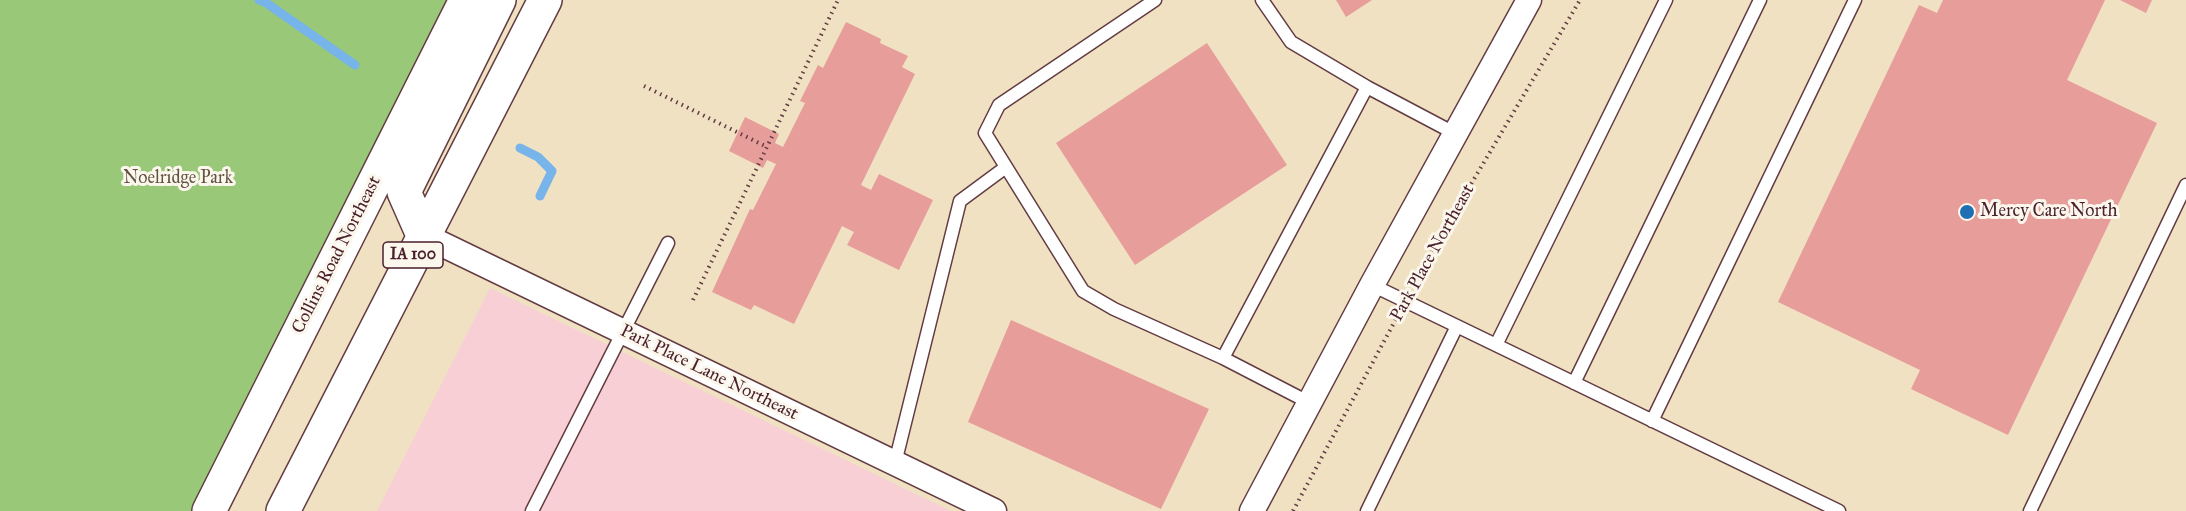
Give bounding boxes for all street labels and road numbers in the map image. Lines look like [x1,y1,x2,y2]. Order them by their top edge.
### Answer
street label: Collins Road Northeast [288,173,386,337]
street label: Park Place Northeast [1386,181,1480,325]
road number: IA 100 [383,242,443,268]
street label: Park Place Lane Northeast [616,320,802,426]

